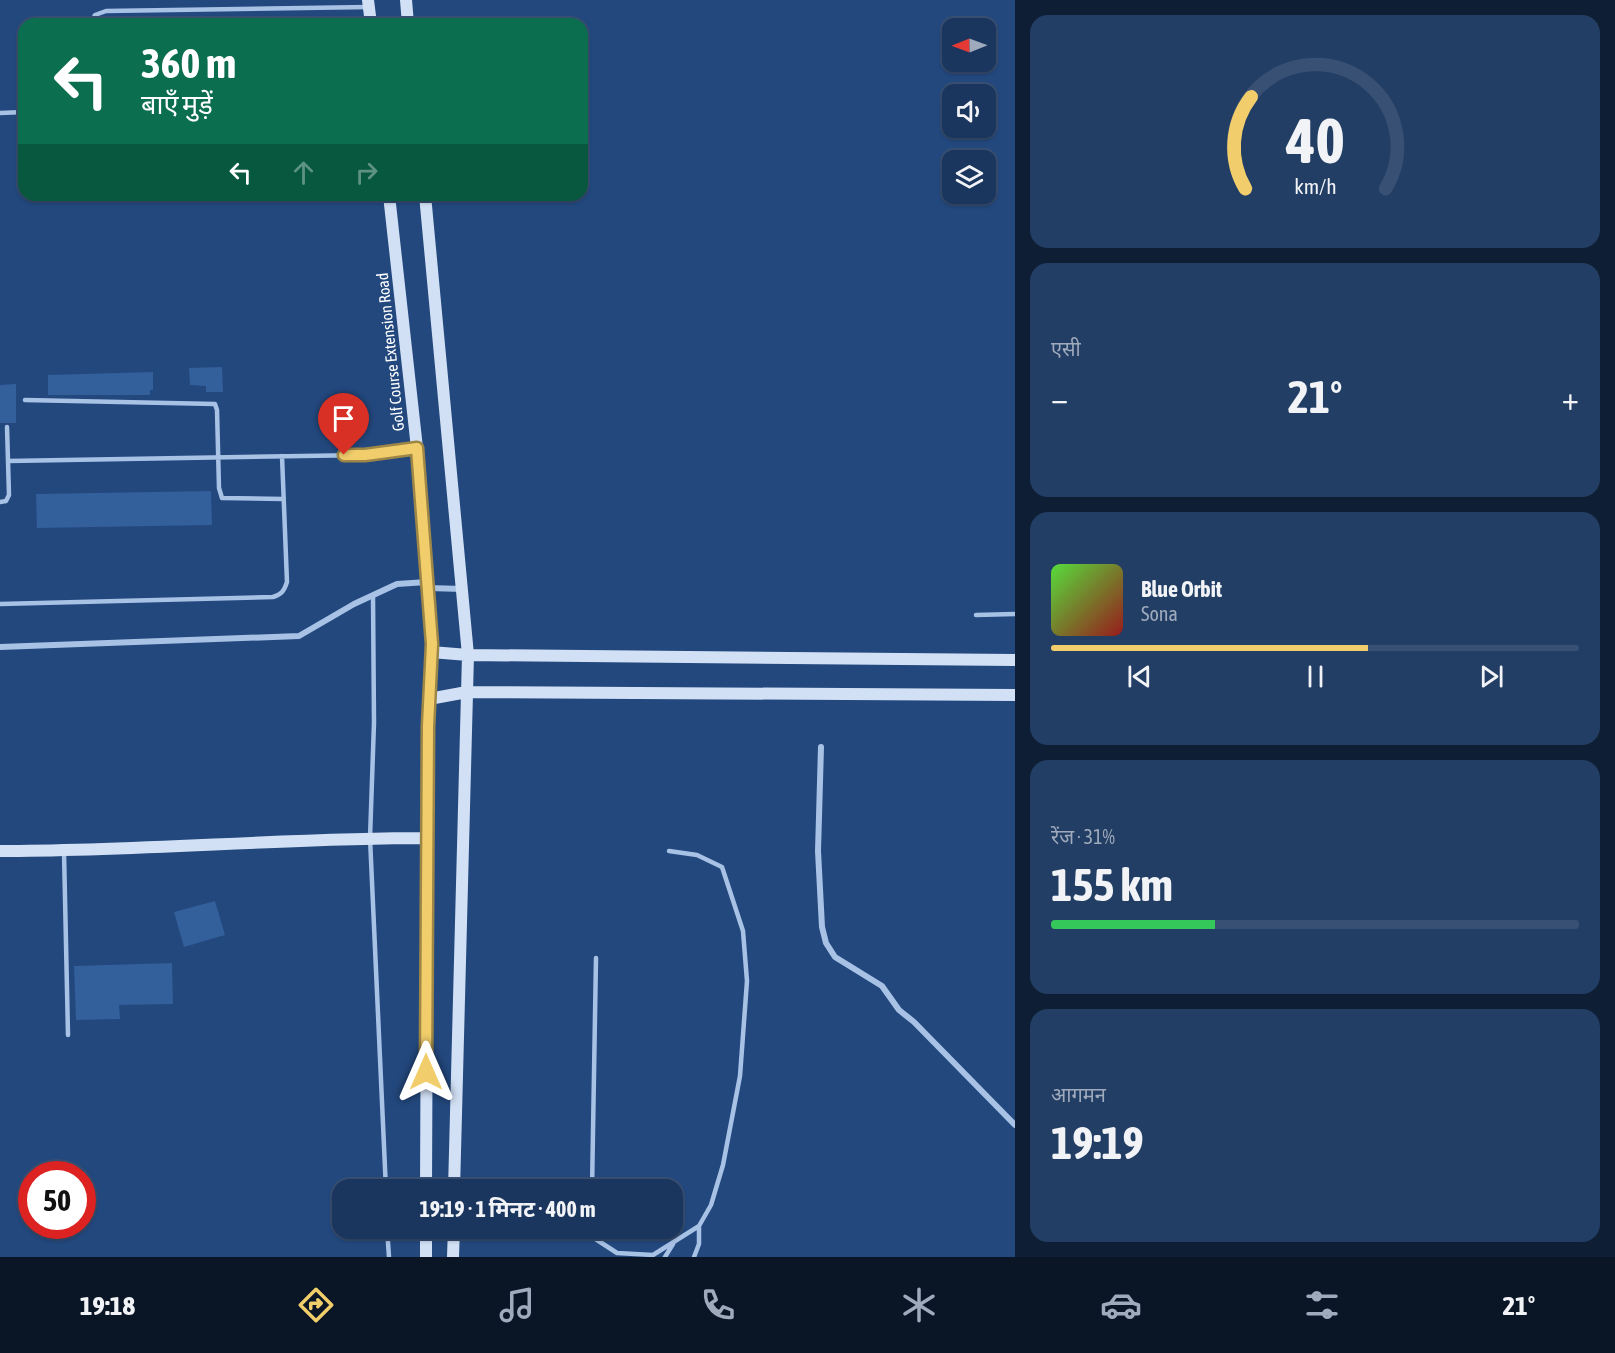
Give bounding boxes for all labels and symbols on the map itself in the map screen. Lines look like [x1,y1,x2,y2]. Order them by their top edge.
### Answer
north arrow [942,18,996,72]
street label: Golf Course Extension Road [373,272,407,432]
pin [318,393,369,455]
position arrow [394,1040,458,1104]
speed limit sign: 50 [18,1161,96,1239]

